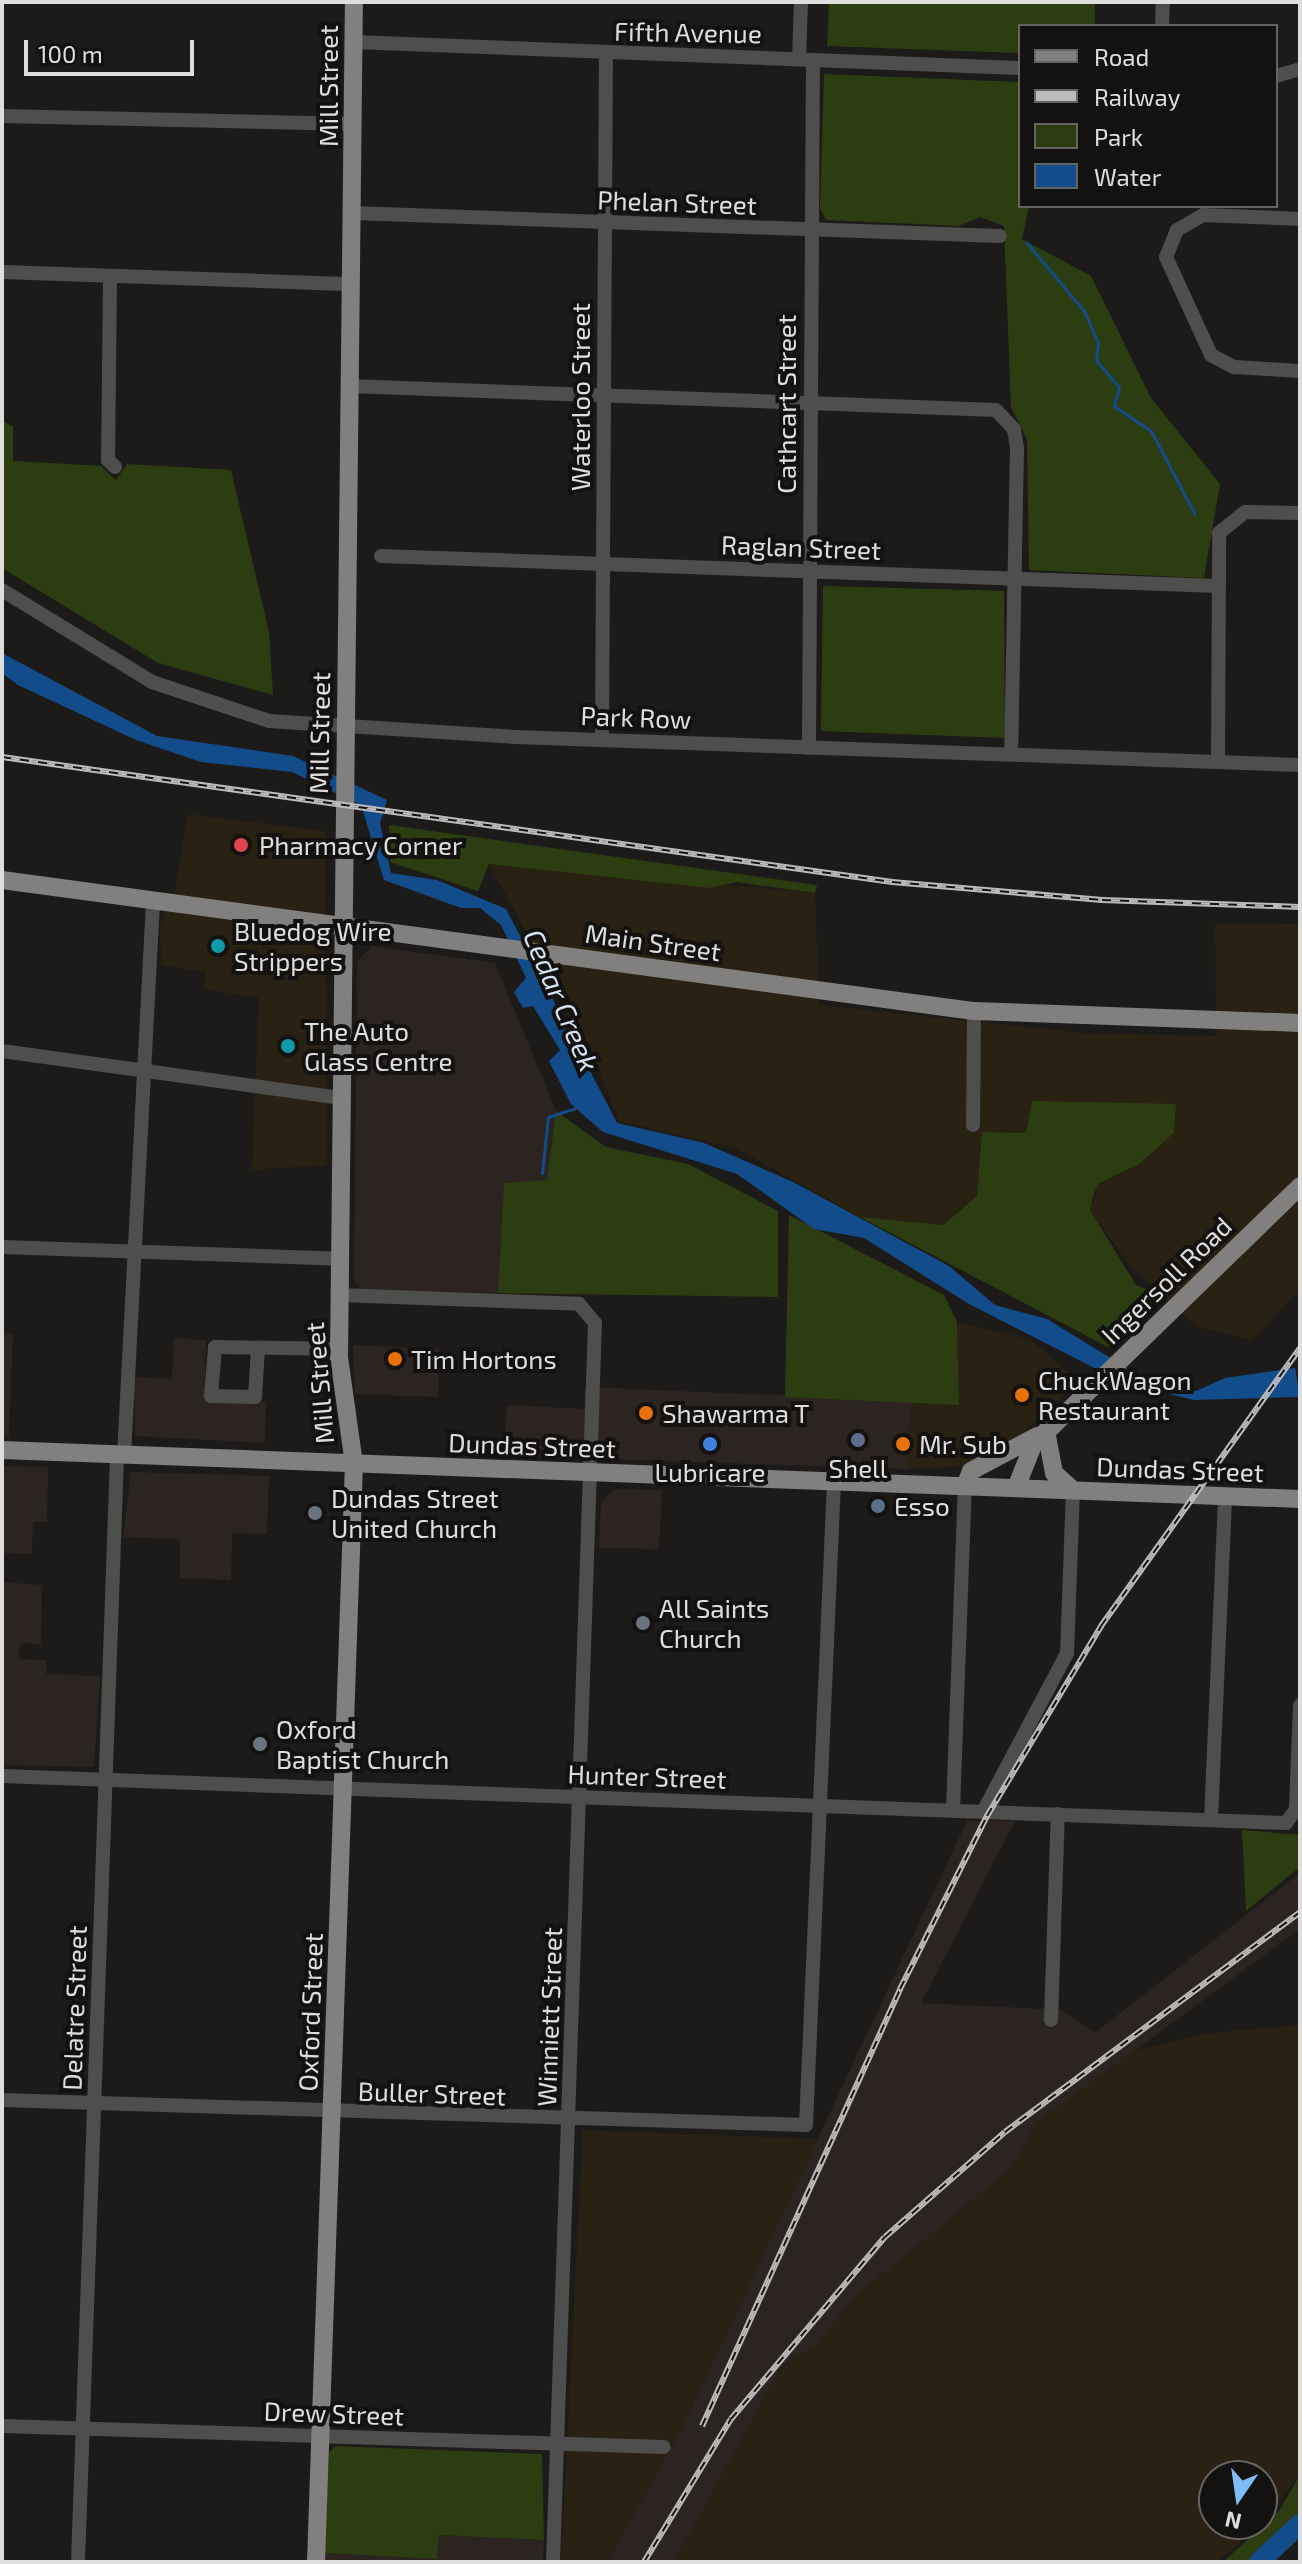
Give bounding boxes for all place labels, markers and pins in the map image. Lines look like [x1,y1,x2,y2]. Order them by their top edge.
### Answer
place label: Pharmacy Corner [259,829,463,861]
marker: Pharmacy Corner [230,834,252,856]
place label: Bluedog Wire Strippers [234,915,392,976]
marker: Bluedog Wire Strippers [209,937,227,955]
place label: The Auto Glass Centre [304,1015,452,1076]
marker: The Auto Glass Centre [279,1037,297,1055]
place label: Tim Hortons [411,1343,557,1375]
marker: Tim Hortons [386,1350,404,1368]
place label: ChuckWagon Restaurant [1038,1364,1192,1426]
marker: ChuckWagon Restaurant [1013,1386,1031,1404]
place label: Shawarma T [662,1397,810,1429]
marker: Shawarma T [637,1404,655,1422]
place label: Mr. Sub [919,1428,1007,1460]
marker: Shell [849,1431,867,1449]
marker: Lubricare [701,1435,719,1453]
marker: Mr. Sub [894,1435,912,1453]
place label: Shell [828,1452,888,1484]
place label: Lubricare [655,1456,765,1488]
place label: Dundas Street United Church [331,1482,499,1544]
place label: Esso [894,1490,950,1522]
marker: Esso [869,1497,887,1515]
marker: Dundas Street United Church [306,1504,324,1522]
place label: All Saints Church [659,1592,770,1654]
marker: All Saints Church [634,1614,652,1632]
place label: Oxford Baptist Church [276,1713,449,1774]
marker: Oxford Baptist Church [251,1735,269,1753]

